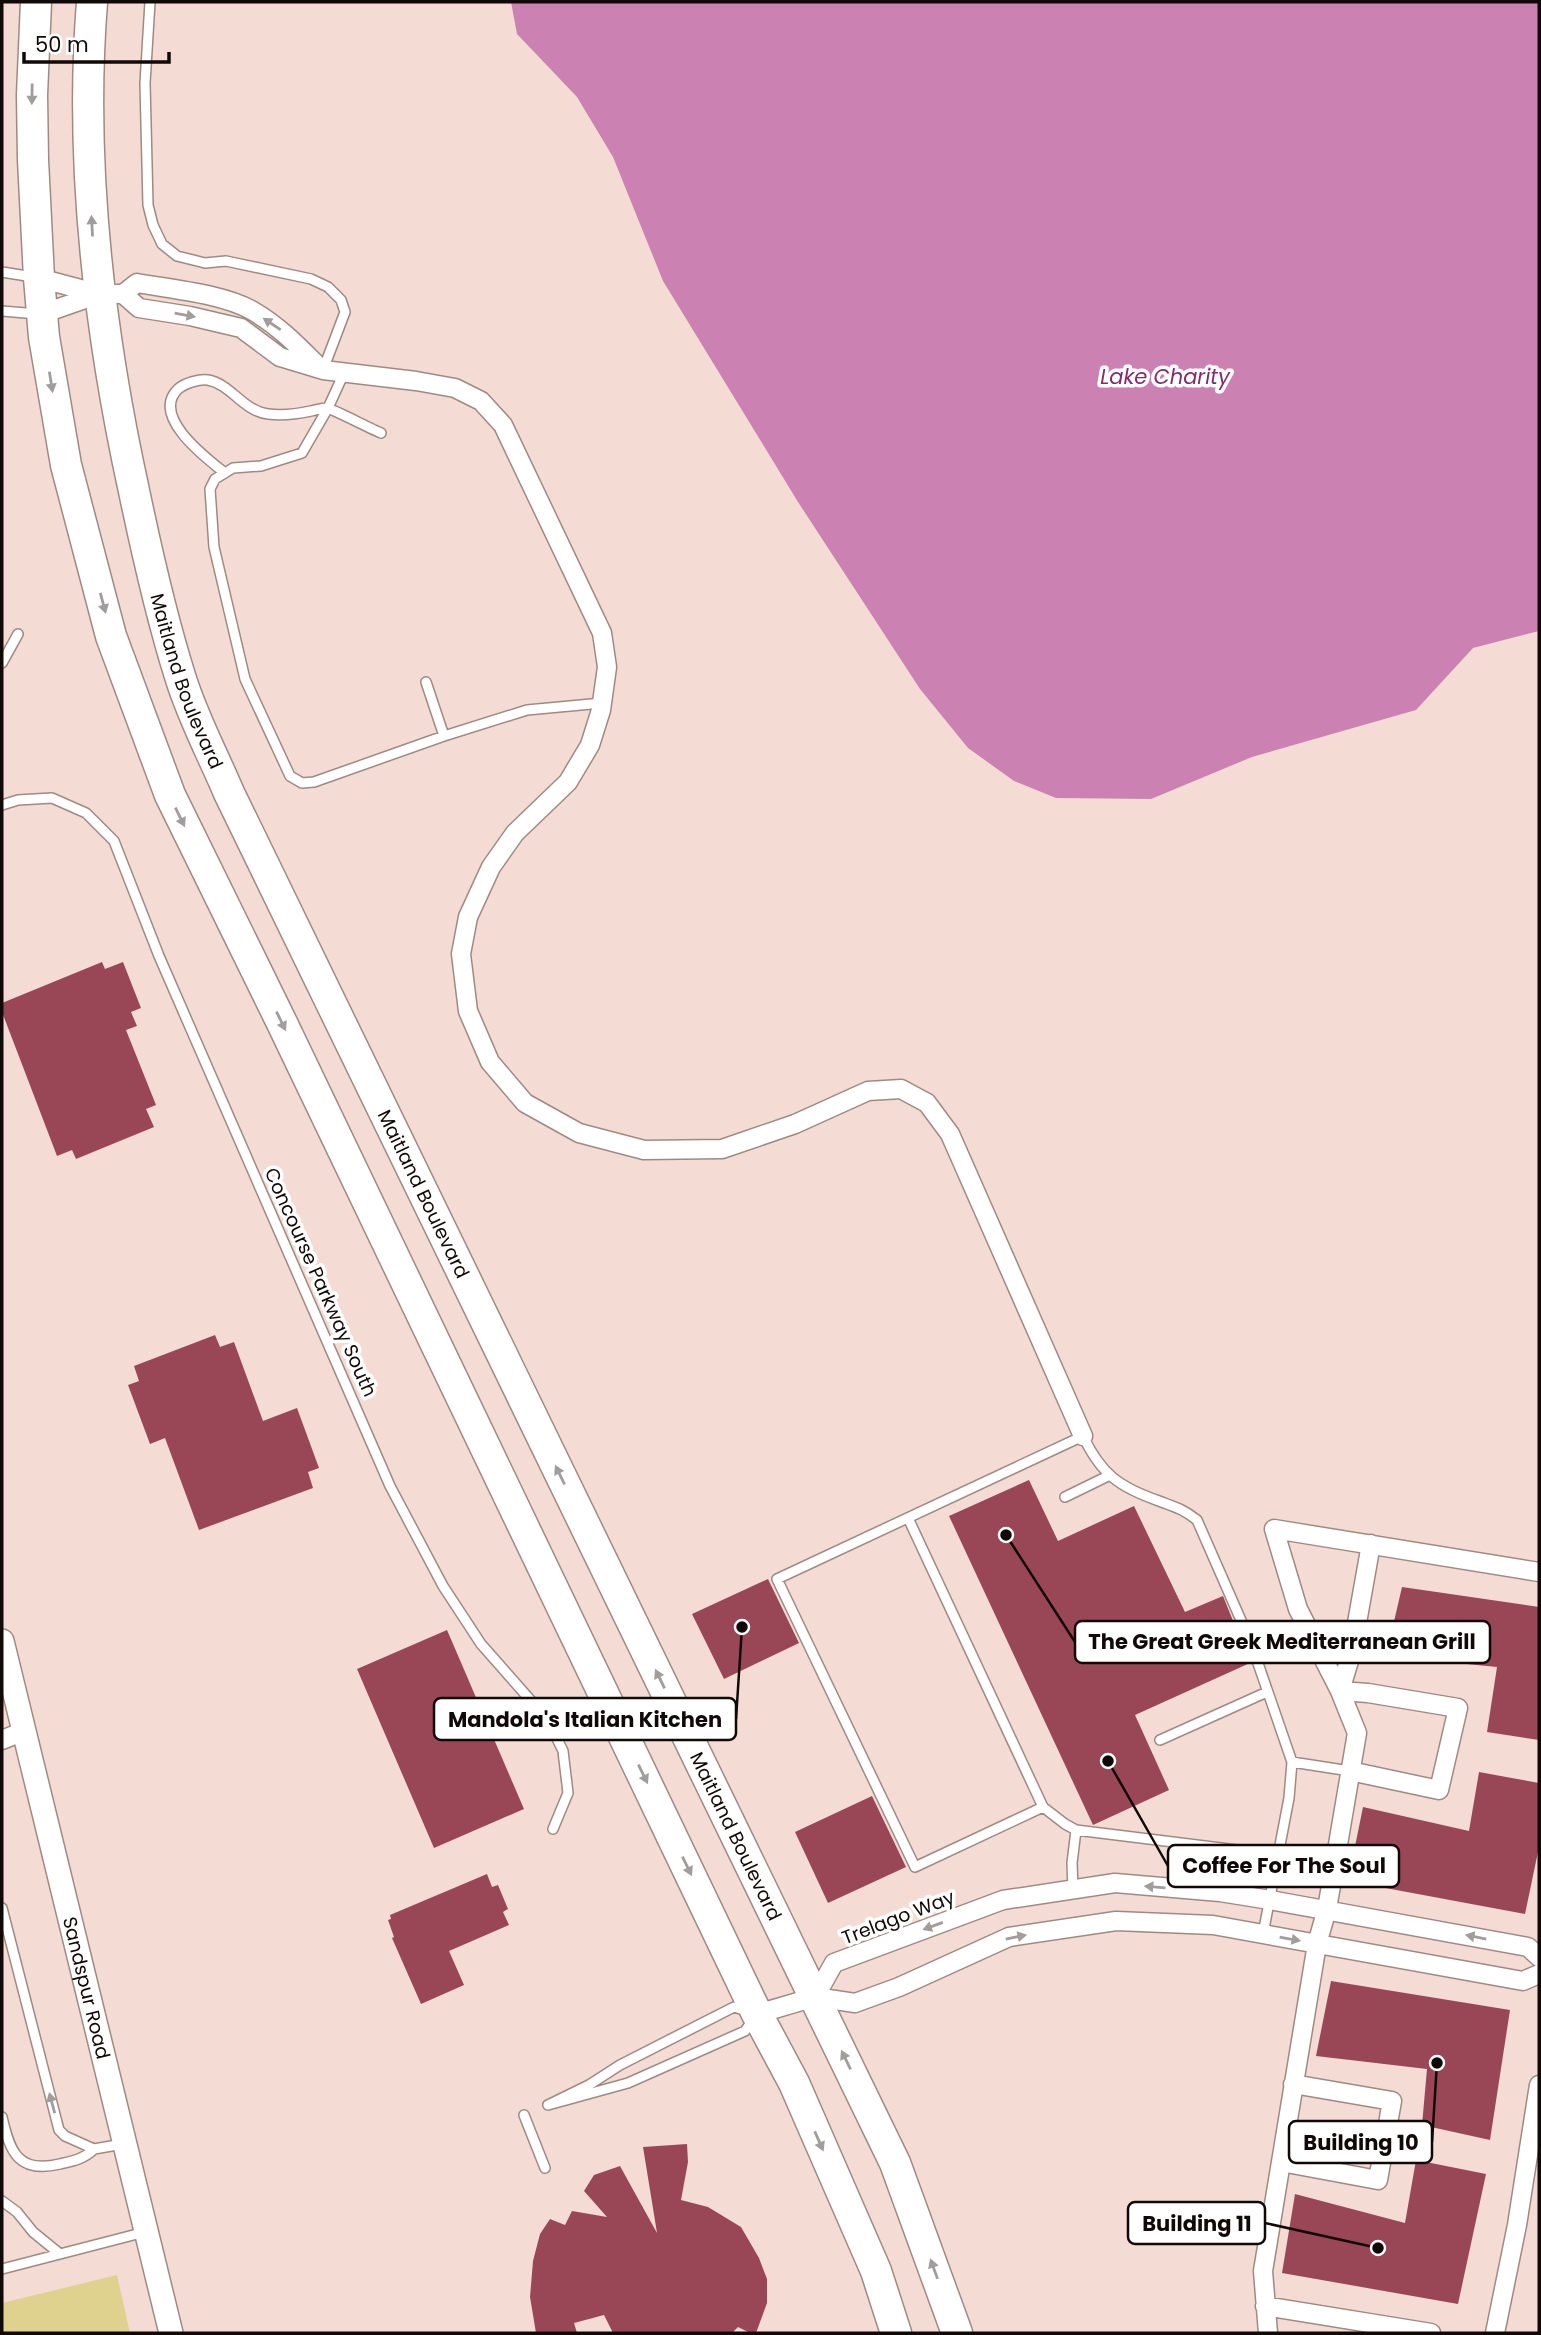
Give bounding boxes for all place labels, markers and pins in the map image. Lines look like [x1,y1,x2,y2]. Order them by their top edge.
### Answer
callout: The Great Greek Mediterranean Grill [1075,1621,1490,1663]
callout: Mandola's Italian Kitchen [434,1698,736,1740]
callout: Coffee For The Soul [1168,1845,1399,1887]
callout: Building 10 [1289,2121,1432,2163]
callout: Building 11 [1128,2202,1265,2244]

